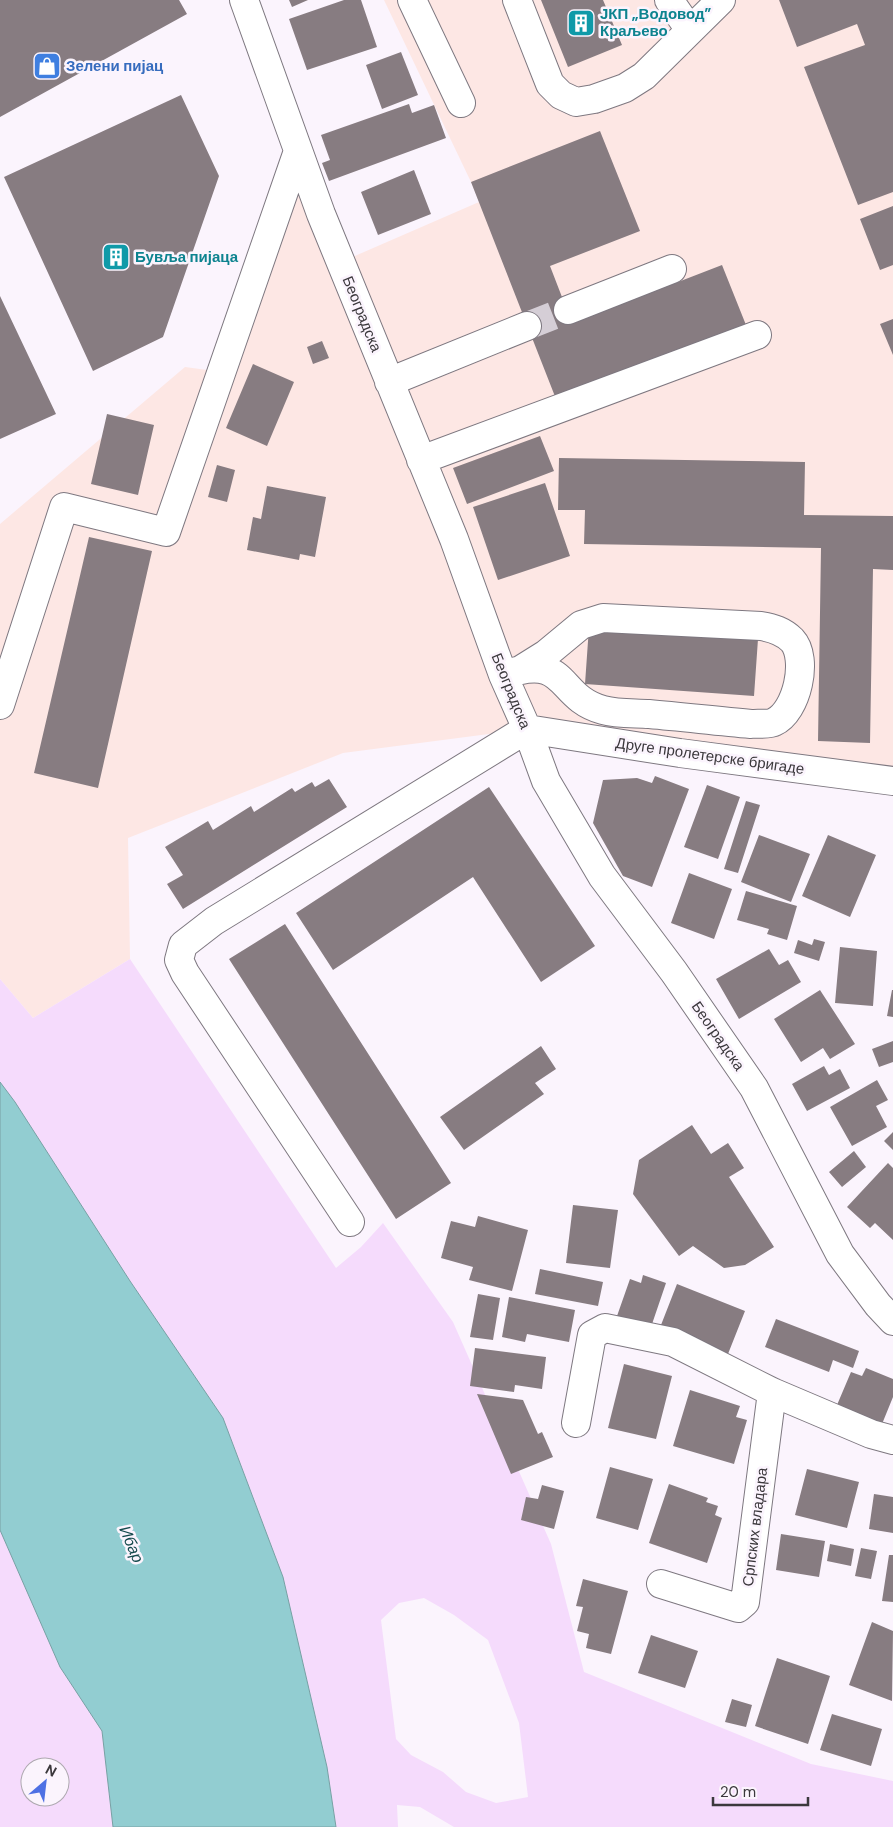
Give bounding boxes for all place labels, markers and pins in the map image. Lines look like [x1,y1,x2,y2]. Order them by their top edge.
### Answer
place label: ЈКП „Водовод” Краљево [600,4,712,41]
building icon: ЈКП „Водовод” Краљево [566,8,596,38]
shop icon: Зелени пијац [32,51,62,81]
place label: Зелени пијац [66,56,164,76]
building icon: Бувља пијаца [101,242,131,272]
place label: Бувља пијаца [135,247,239,267]

